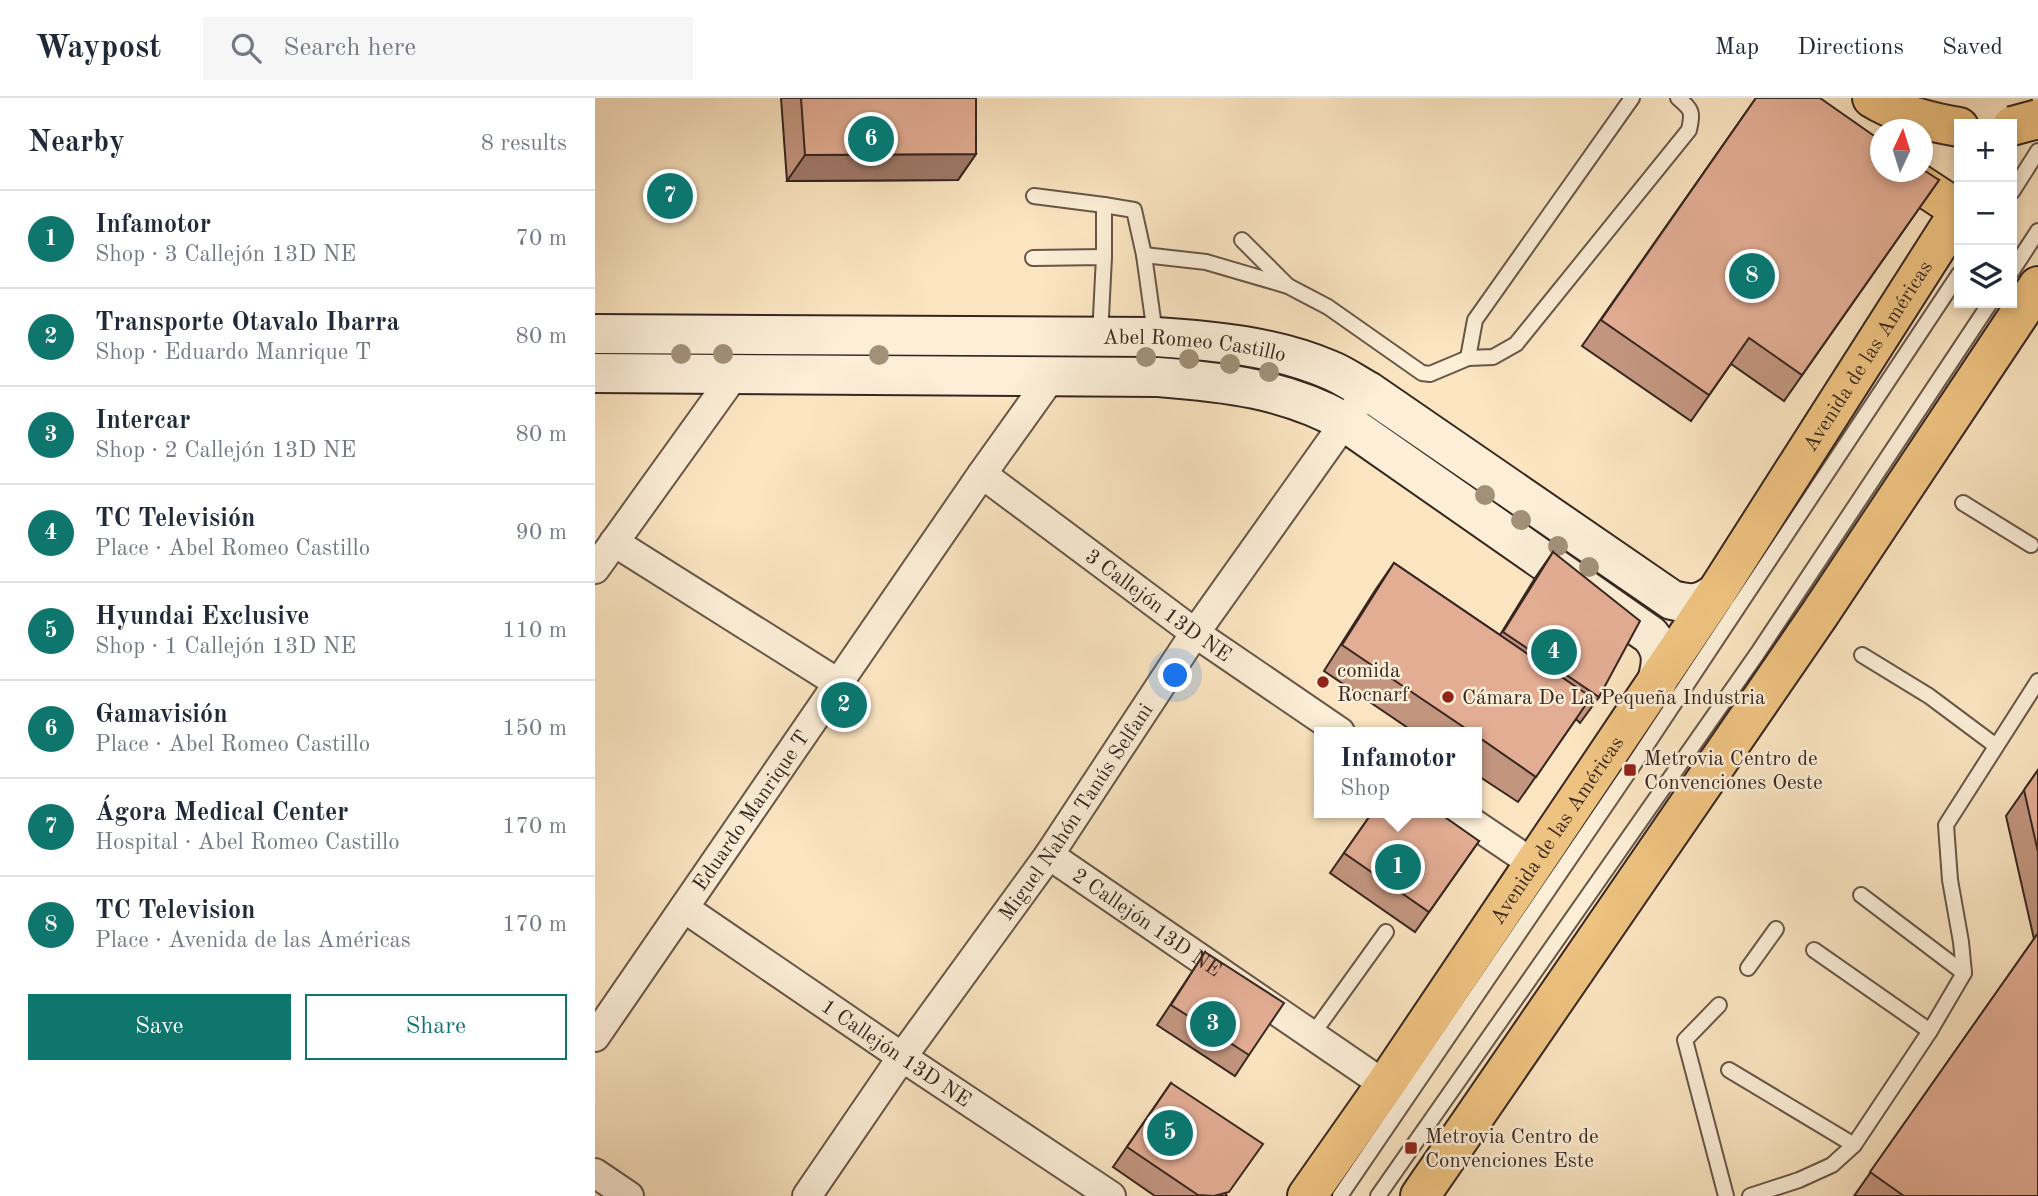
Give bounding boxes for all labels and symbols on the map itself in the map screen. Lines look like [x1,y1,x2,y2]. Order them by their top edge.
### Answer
pin: 6 [848,113,894,165]
north arrow [1870,119,1933,182]
pin: 7 [647,170,693,222]
pin: 8 [1729,250,1775,302]
street label: Avenida de las Américas [1800,257,1937,456]
street label: Abel Romeo Castillo [1103,328,1288,366]
street label: 3 Callejón 13D NE [1081,546,1235,666]
pin: 4 [1531,626,1577,678]
your location [1158,658,1192,692]
place label: comida Rocnarf [1337,661,1410,706]
marker: comida Rocnarf [1315,674,1331,690]
pin: 2 [821,679,867,731]
place label: Cámara De La Pequeña Industria [1462,688,1765,709]
marker: Cámara De La Pequeña Industria [1440,689,1456,705]
street label: Miguel Nahón Tanús Selfani [996,700,1158,925]
street label: Eduardo Manrique T [690,727,814,895]
street label: Avenida de las Américas [1487,733,1628,929]
place label: Metrovia Centro de Convenciones Oeste [1644,749,1823,794]
marker: Metrovia Centro de Convenciones Oeste [1622,762,1638,778]
pin: 1 [1375,841,1421,893]
street label: 2 Callejón 13D NE [1068,865,1225,982]
street label: 1 Callejón 13D NE [817,996,974,1112]
pin: 3 [1190,998,1236,1050]
pin: 5 [1147,1107,1193,1159]
place label: Metrovia Centro de Convenciones Este [1425,1127,1599,1172]
marker: Metrovia Centro de Convenciones Este [1403,1140,1419,1156]

